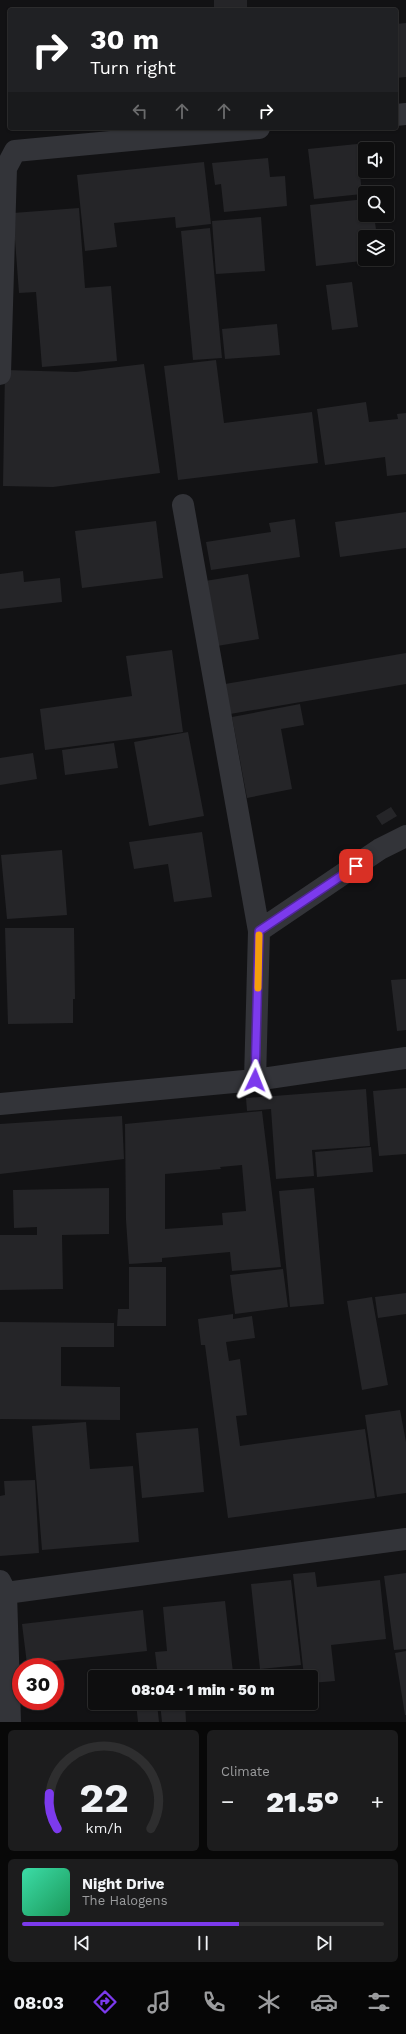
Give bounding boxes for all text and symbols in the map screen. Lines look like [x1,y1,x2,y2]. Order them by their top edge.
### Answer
text: 30 m [90,23,159,56]
icon: right [24,24,76,76]
text: Turn right [90,57,176,78]
icon: left [129,100,151,122]
icon: ahead [171,100,193,122]
icon: ahead [213,100,235,122]
icon: right [255,100,277,122]
map controls [358,142,394,266]
button: sound [358,142,394,178]
button: search [358,186,394,222]
button: layers [358,230,394,266]
pin [339,849,373,883]
icon: arrive [345,855,367,877]
position arrow [234,1059,276,1101]
speed limit sign: 30 [12,1658,64,1710]
text: 08:04 · 1 min · 50 m [131,1681,275,1699]
text: Climate [221,1764,270,1779]
text: 22 [79,1772,128,1821]
text: 21.5° [266,1784,339,1819]
text: − [221,1789,234,1814]
text: + [371,1789,384,1814]
text: km/h [85,1819,122,1835]
text: Night Drive [82,1875,165,1893]
text: The Halogens [82,1893,168,1908]
icon: previous [71,1932,93,1954]
icon: pause [192,1932,214,1954]
icon: next [313,1932,335,1954]
icon: directions [91,1988,119,2016]
icon: music [145,1988,173,2016]
icon: phone [200,1988,228,2016]
icon: climate [255,1988,283,2016]
icon: car [310,1988,338,2016]
icon: filters [365,1988,393,2016]
text: 08:03 [13,1992,64,2013]

